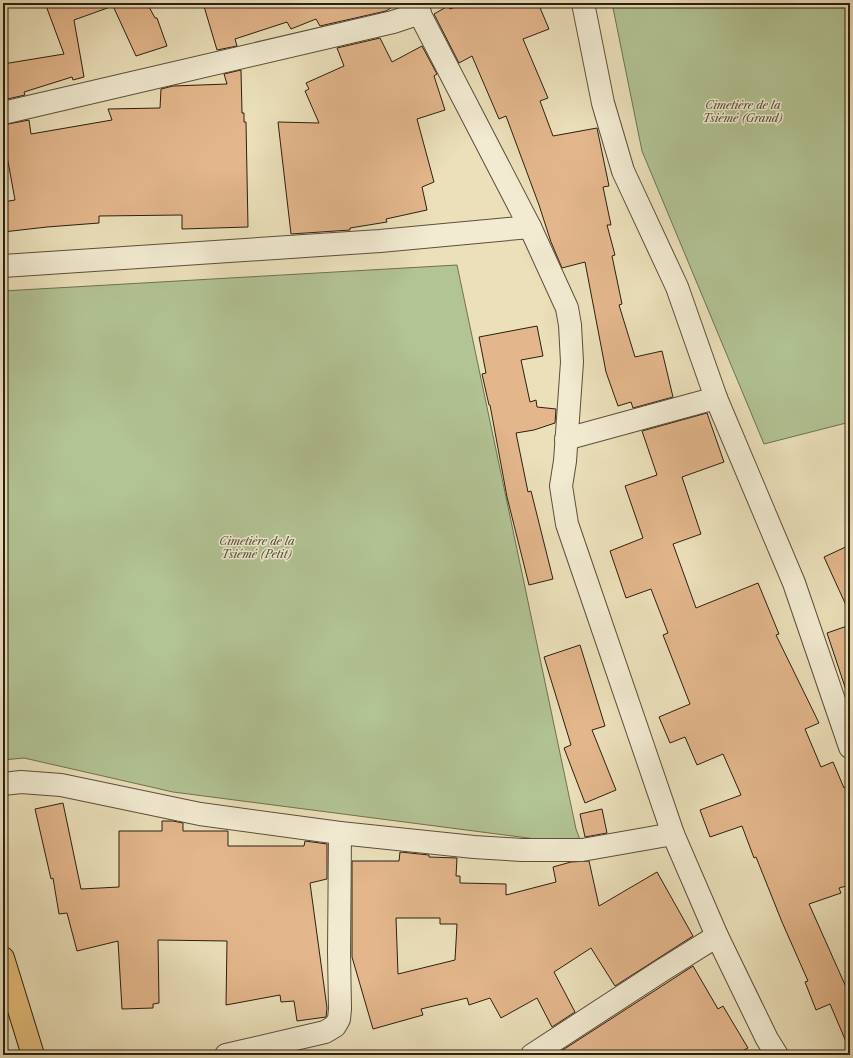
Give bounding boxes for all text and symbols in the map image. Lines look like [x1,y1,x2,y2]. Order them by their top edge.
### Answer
park label: Cimetière de la Tsiémé (Grand) [703,98,783,125]
park label: Cimetière de la Tsiémé (Petit) [219,534,295,561]

